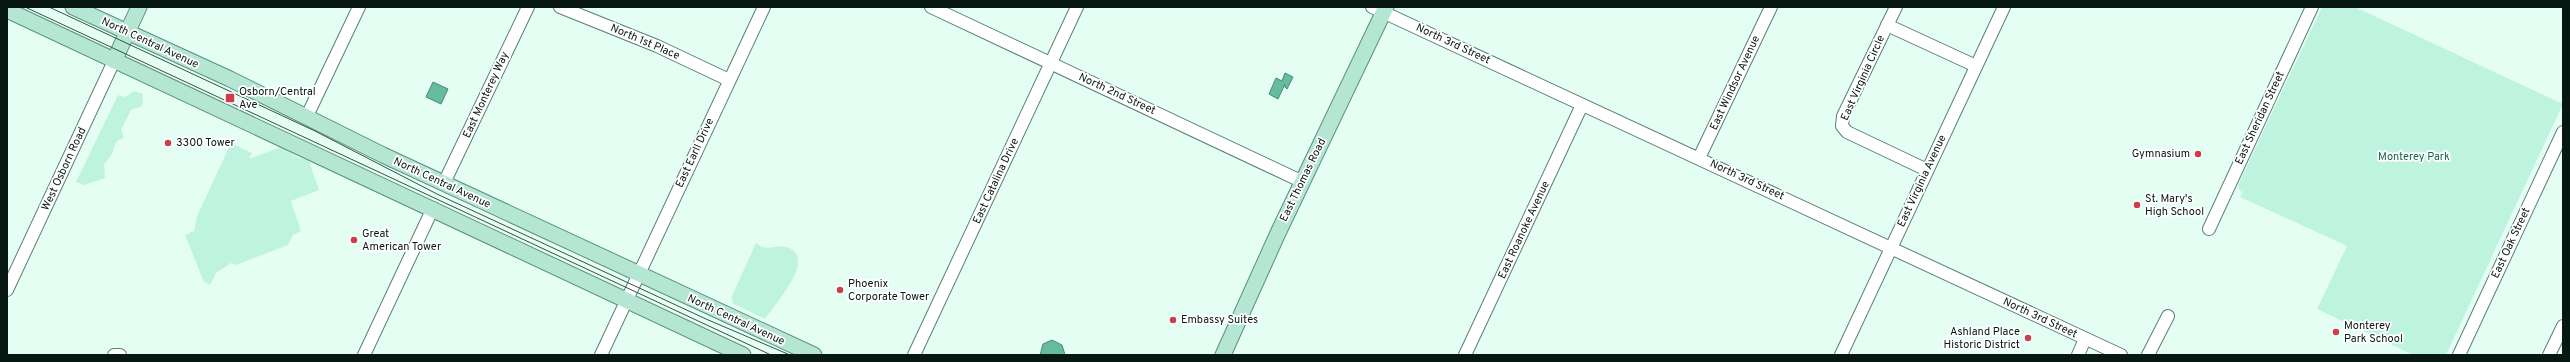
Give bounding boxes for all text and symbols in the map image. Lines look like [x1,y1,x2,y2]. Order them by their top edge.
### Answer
street label: North Central Avenue [99,14,201,72]
street label: North 1st Place [608,21,682,63]
street label: North 3rd Street [1413,21,1493,67]
street label: East Windsor Avenue [1707,33,1763,133]
street label: East Virginia Circle [1838,33,1888,123]
street label: East Monterey Way [460,49,512,140]
street label: East Sheridan Street [2232,69,2288,167]
street label: North 2nd Street [1076,70,1158,118]
place label: Osborn/Central Ave [239,85,316,112]
marker: Osborn/Central Ave [224,92,236,104]
street label: East Earll Drive [673,116,717,190]
street label: West Osborn Road [39,125,89,213]
street label: East Virginia Avenue [1894,133,1950,229]
place label: 3300 Tower [176,136,236,150]
street label: East Catalina Drive [970,136,1022,226]
street label: East Thomas Road [1277,136,1329,224]
marker: 3300 Tower [163,138,173,148]
place label: Gymnasium [2132,147,2190,161]
marker: Gymnasium [2193,149,2203,159]
park label: Monterey Park [2378,150,2450,164]
street label: North Central Avenue [391,154,493,212]
street label: North 3rd Street [1707,157,1787,203]
street label: East Roanoke Avenue [1495,179,1553,281]
place label: St. Mary's High School [2145,192,2204,219]
marker: St. Mary's High School [2132,200,2142,210]
street label: East Oak Street [2489,205,2533,281]
place label: Great American Tower [362,227,442,254]
marker: Great American Tower [349,235,359,245]
place label: Phoenix Corporate Tower [848,277,930,304]
marker: Phoenix Corporate Tower [835,285,845,295]
street label: North Central Avenue [685,291,787,349]
street label: North 3rd Street [2000,295,2080,341]
place label: Embassy Suites [1181,313,1258,327]
marker: Embassy Suites [1168,315,1178,325]
place label: Monterey Park School [2344,319,2403,346]
place label: Ashland Place Historic District [1944,325,2020,352]
marker: Monterey Park School [2331,327,2341,337]
marker: Ashland Place Historic District [2023,333,2033,343]

